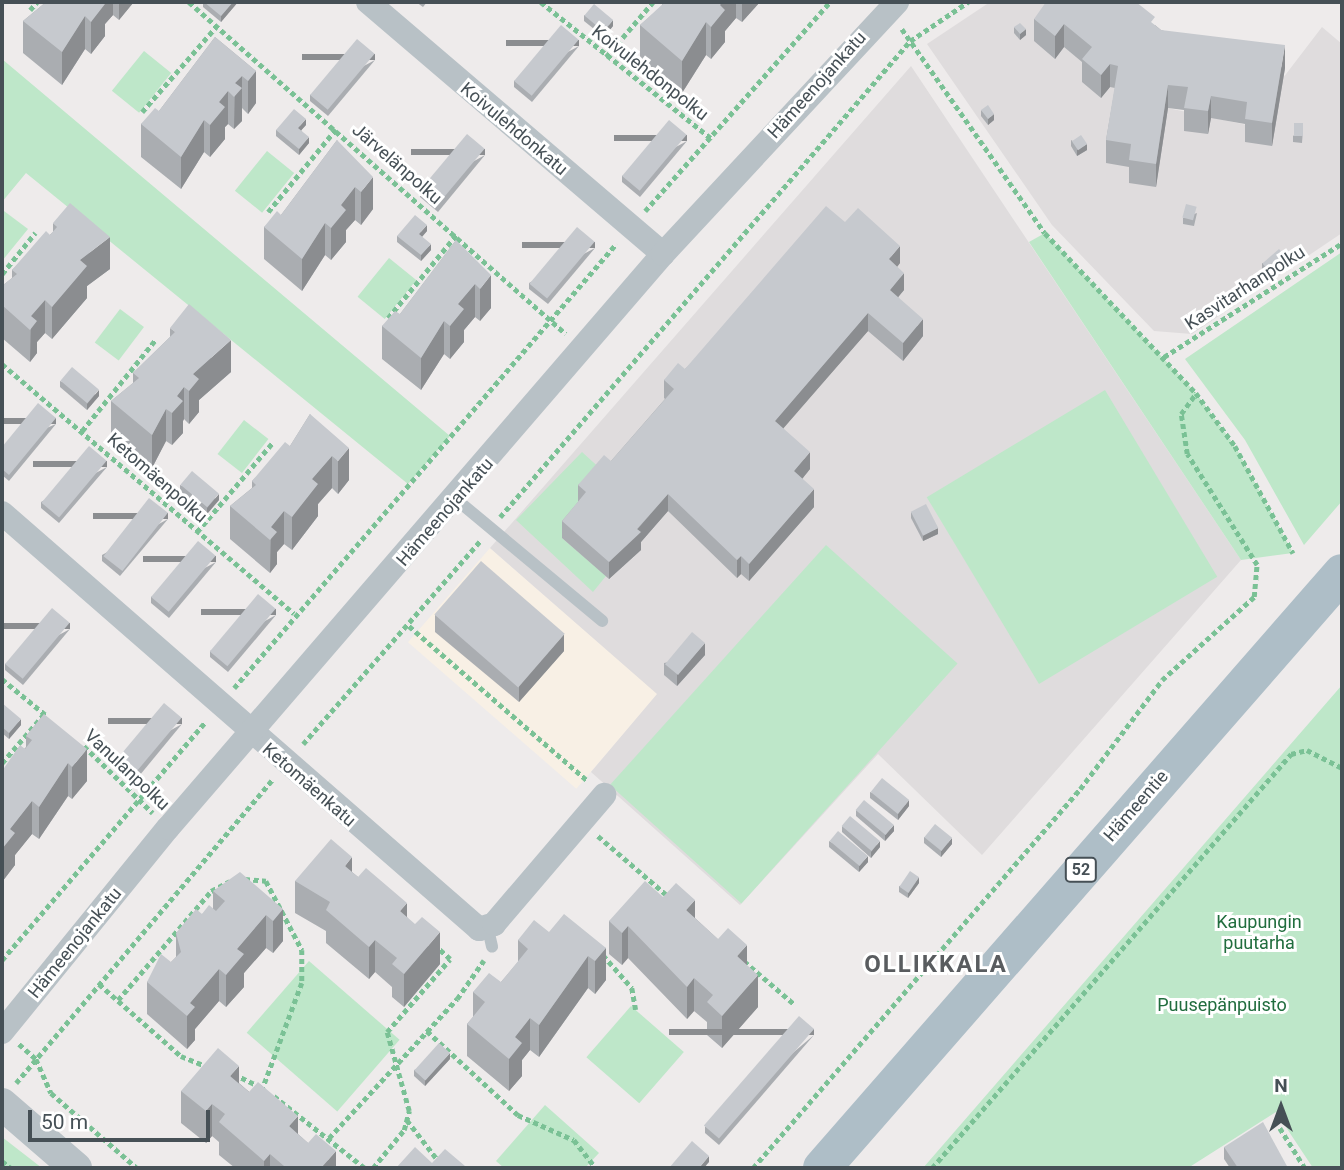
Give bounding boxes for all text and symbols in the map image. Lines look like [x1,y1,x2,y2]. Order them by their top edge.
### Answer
street label: Koivulehdonpolku [587,21,713,125]
street label: Hämeenojankatu [763,27,871,143]
street label: Koivulehdonkatu [456,78,572,180]
street label: Järvelänpolku [348,119,446,209]
street label: Kasvitarhanpolku [1181,241,1309,335]
street label: Ketomäenpolku [103,429,211,527]
street label: Hämeenojankatu [392,453,498,571]
street label: Vanulanpolku [80,725,174,815]
street label: Ketomäenkatu [258,739,360,831]
street label: Hämeentie [1099,766,1173,846]
road number: 52 [1064,858,1098,883]
street label: Hämeenojankatu [24,883,126,1003]
park label: Kaupungin puutarha [1216,912,1302,954]
district label: OLLIKKALA [865,951,1007,979]
park label: Puusepänpuisto [1157,994,1287,1016]
north arrow [1246,1072,1316,1142]
text: N [1274,1074,1288,1097]
scale bar [32,1096,214,1140]
text: 50 m [41,1110,88,1134]

